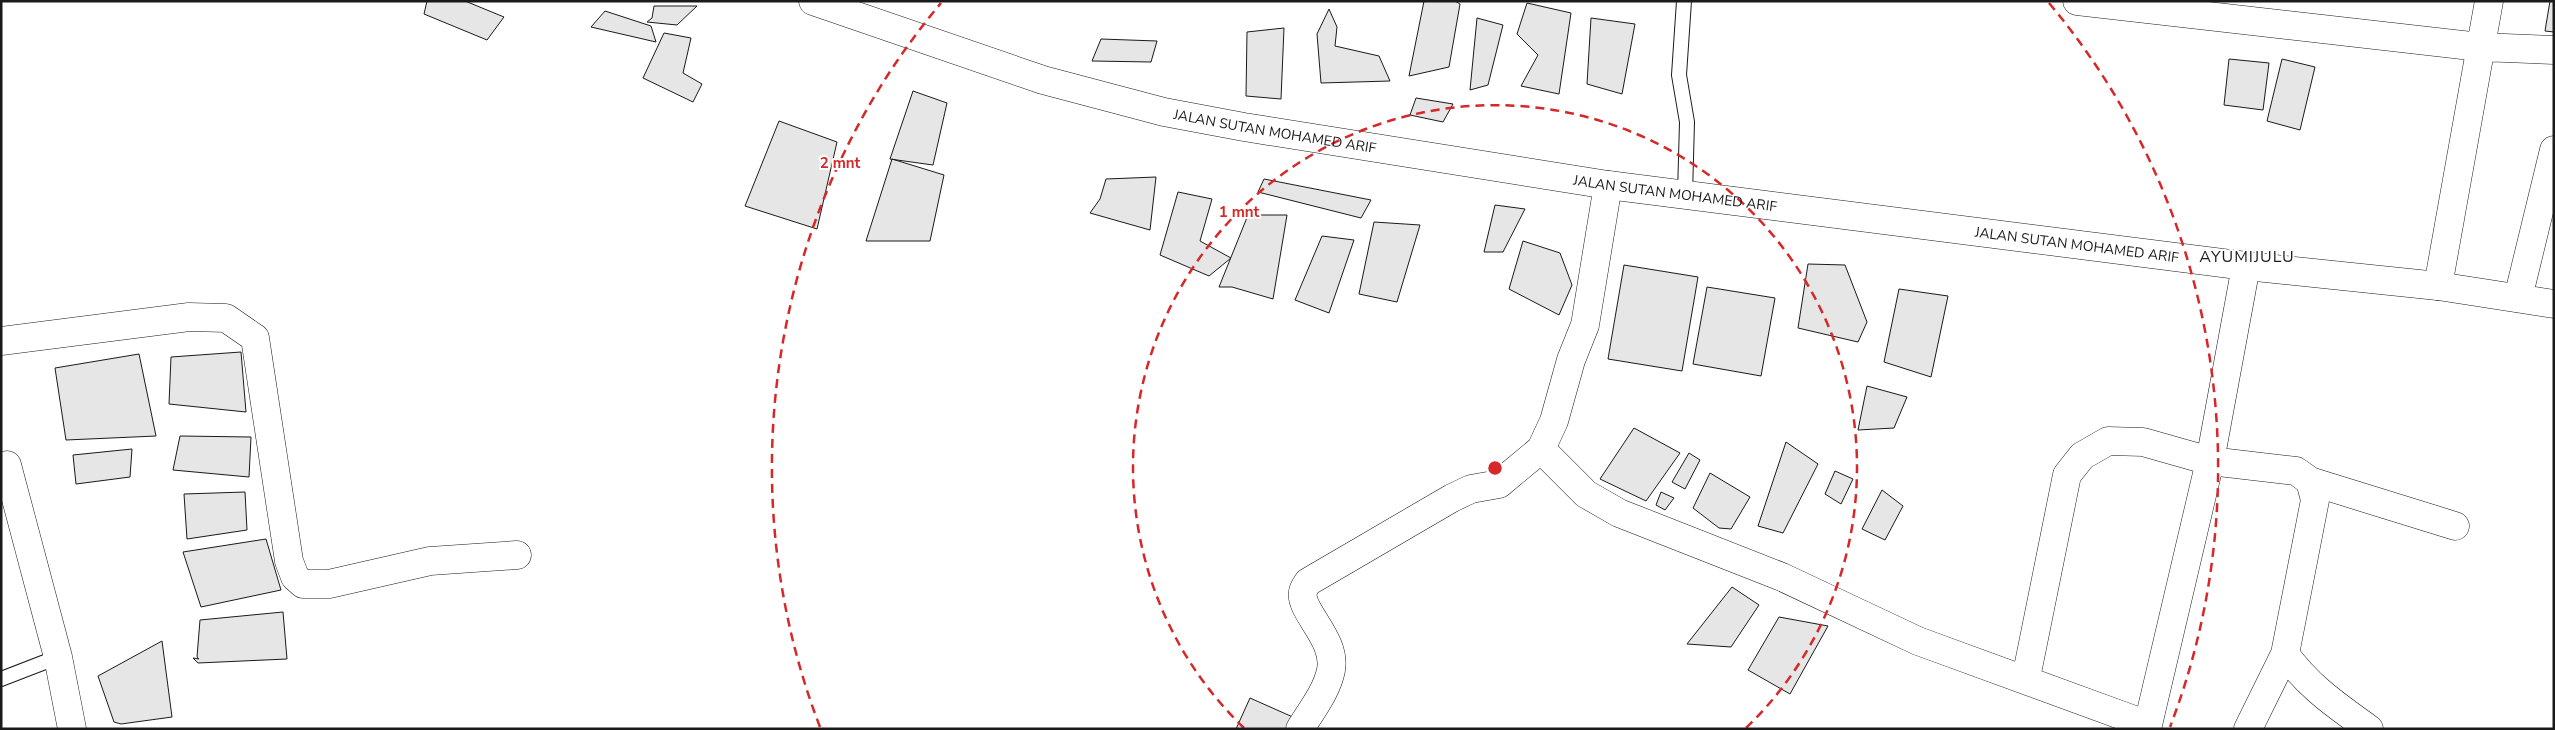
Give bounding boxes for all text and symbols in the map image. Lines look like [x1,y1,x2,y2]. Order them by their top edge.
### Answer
street label: JALAN SUTAN MOHAMED ARIF [1171,104,1378,158]
text: 2 mnt [820,153,861,173]
street label: JALAN SUTAN MOHAMED ARIF [1571,170,1778,216]
text: 1 mnt [1219,202,1260,222]
street label: JALAN SUTAN MOHAMED ARIF [1973,222,2180,267]
district label: AYUMIJULU [2199,246,2295,268]
centre of rings [1486,459,1504,477]

